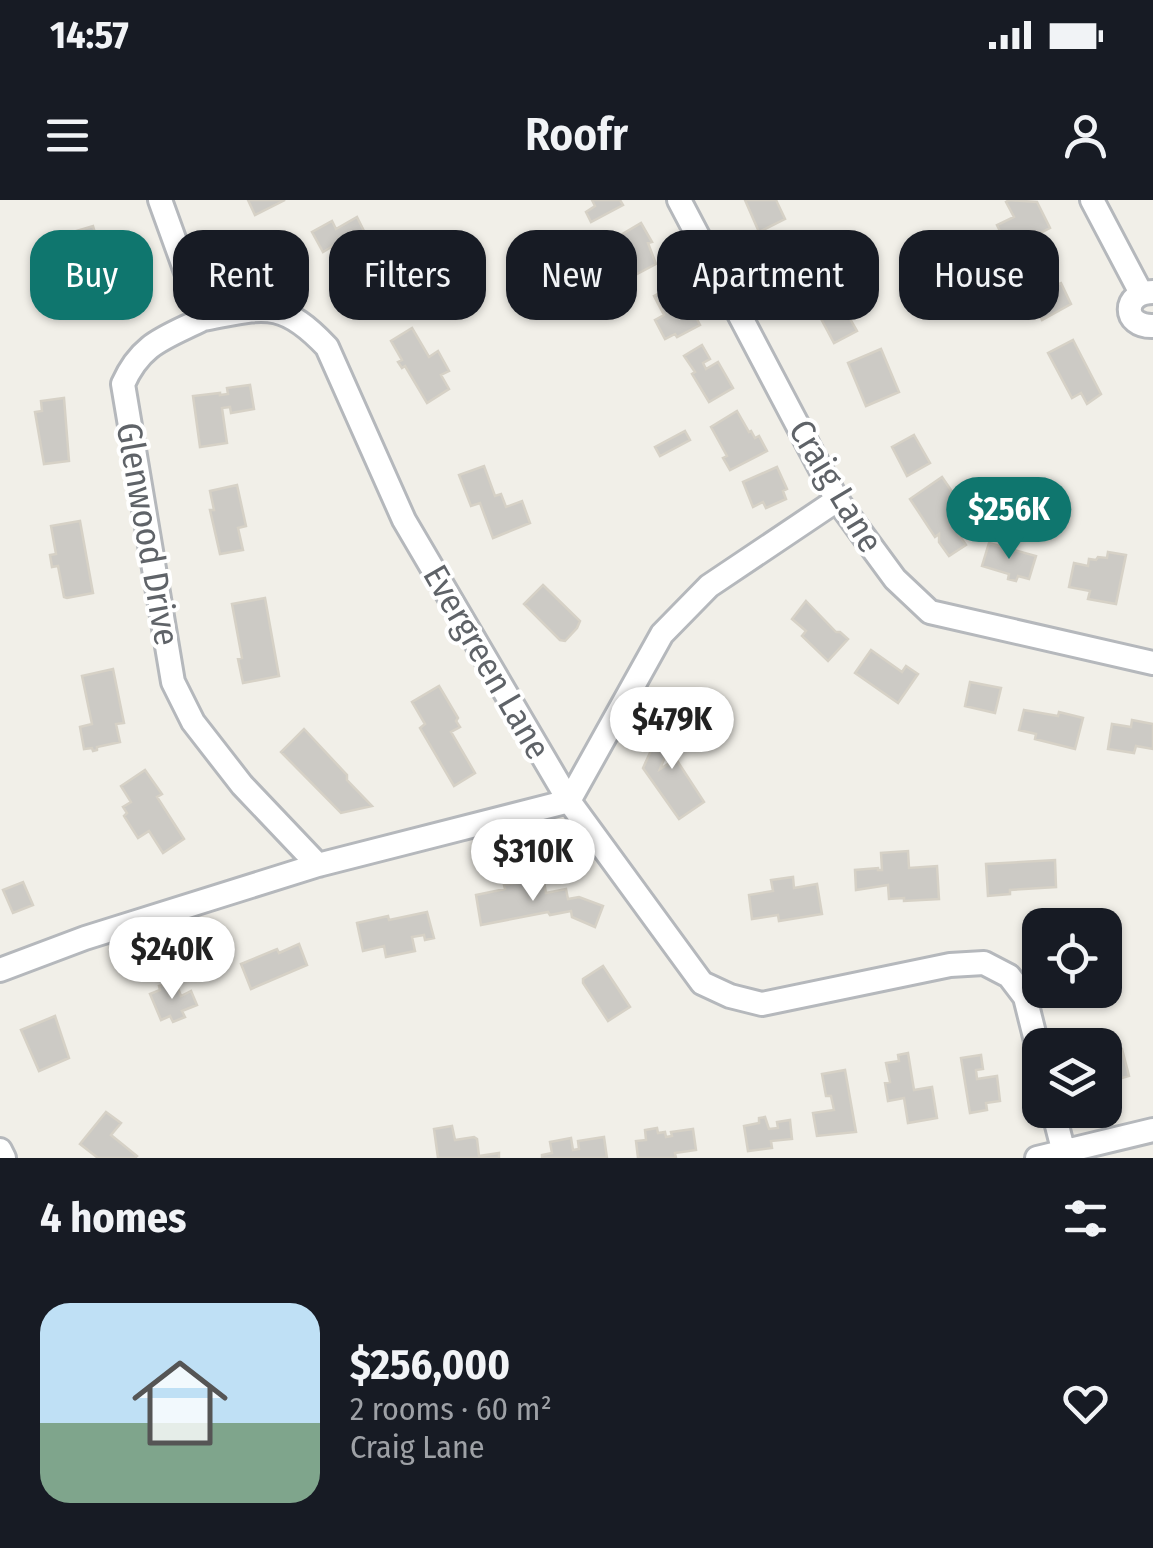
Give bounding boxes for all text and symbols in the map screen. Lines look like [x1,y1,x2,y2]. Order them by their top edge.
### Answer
text: 14:57 [50,12,129,58]
icon: menu [40,108,95,163]
text: Roofr [525,108,628,162]
icon: person [1058,108,1113,163]
chip: Buy [30,230,153,320]
chip: Rent [173,230,309,320]
chip: Filters [329,230,486,320]
chip: New [506,230,637,320]
chip: Apartment [657,230,879,320]
chip: House [899,230,1059,320]
street label: Craig Lane [780,412,892,560]
street label: Glenwood Drive [108,419,188,649]
pin: $256K [939,477,1079,562]
text: $256K [968,490,1050,528]
street label: Evergreen Lane [415,557,559,767]
pin: $479K [602,687,742,772]
text: $479K [632,700,712,738]
pin: $310K [463,819,603,904]
text: $310K [493,832,573,870]
map controls [1022,908,1122,1128]
button: locate [1022,908,1122,1008]
pin: $240K [102,917,242,1002]
text: $240K [131,930,213,968]
button: layers [1022,1028,1122,1128]
icon: filters [1058,1191,1113,1246]
text: 4 homes [40,1193,187,1243]
text: $256,000 [350,1340,510,1390]
icon: home [120,1343,240,1463]
icon: heart [1058,1376,1113,1431]
text: 2 rooms · 60 m² [350,1390,552,1428]
text: Craig Lane [350,1428,485,1466]

